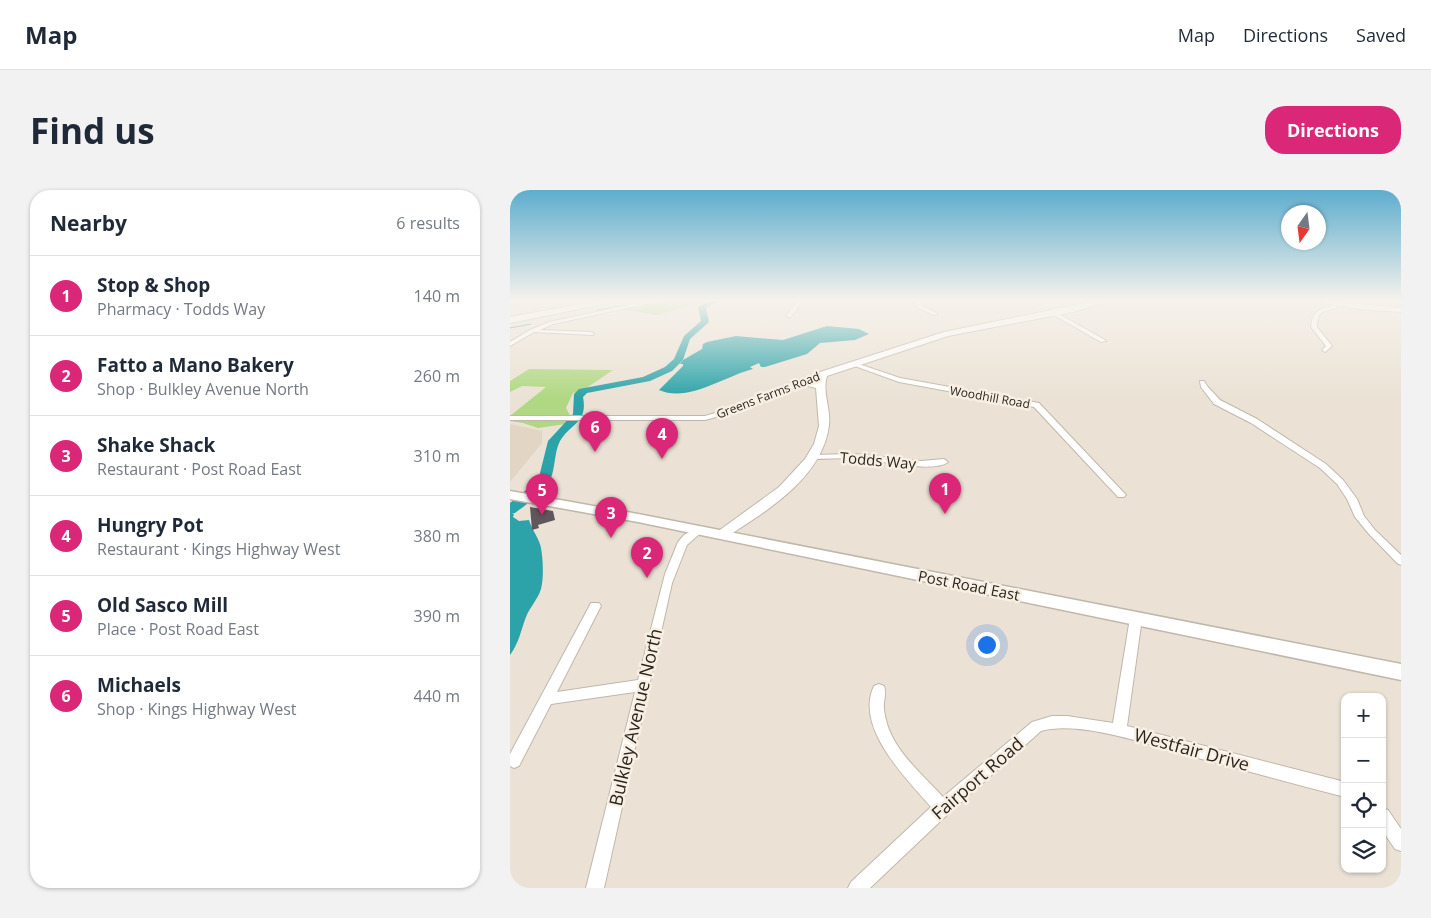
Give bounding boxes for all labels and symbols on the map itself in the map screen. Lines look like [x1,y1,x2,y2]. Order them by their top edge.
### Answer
north arrow [1281,205,1326,250]
street label: Greens Farms Road [714,367,822,423]
street label: Woodhill Road [949,382,1031,412]
pin: 6 [579,411,611,452]
pin: 4 [646,418,678,459]
street label: Todds Way [839,447,917,473]
pin: 1 [929,473,961,514]
pin: 5 [526,474,558,515]
pin: 3 [595,497,627,538]
pin: 2 [631,537,663,578]
street label: Post Road East [916,565,1022,605]
street label: Bulkley Avenue North [603,626,667,808]
your location [974,632,1000,658]
street label: Westfair Drive [1132,722,1252,776]
street label: Fairport Road [926,731,1028,825]

